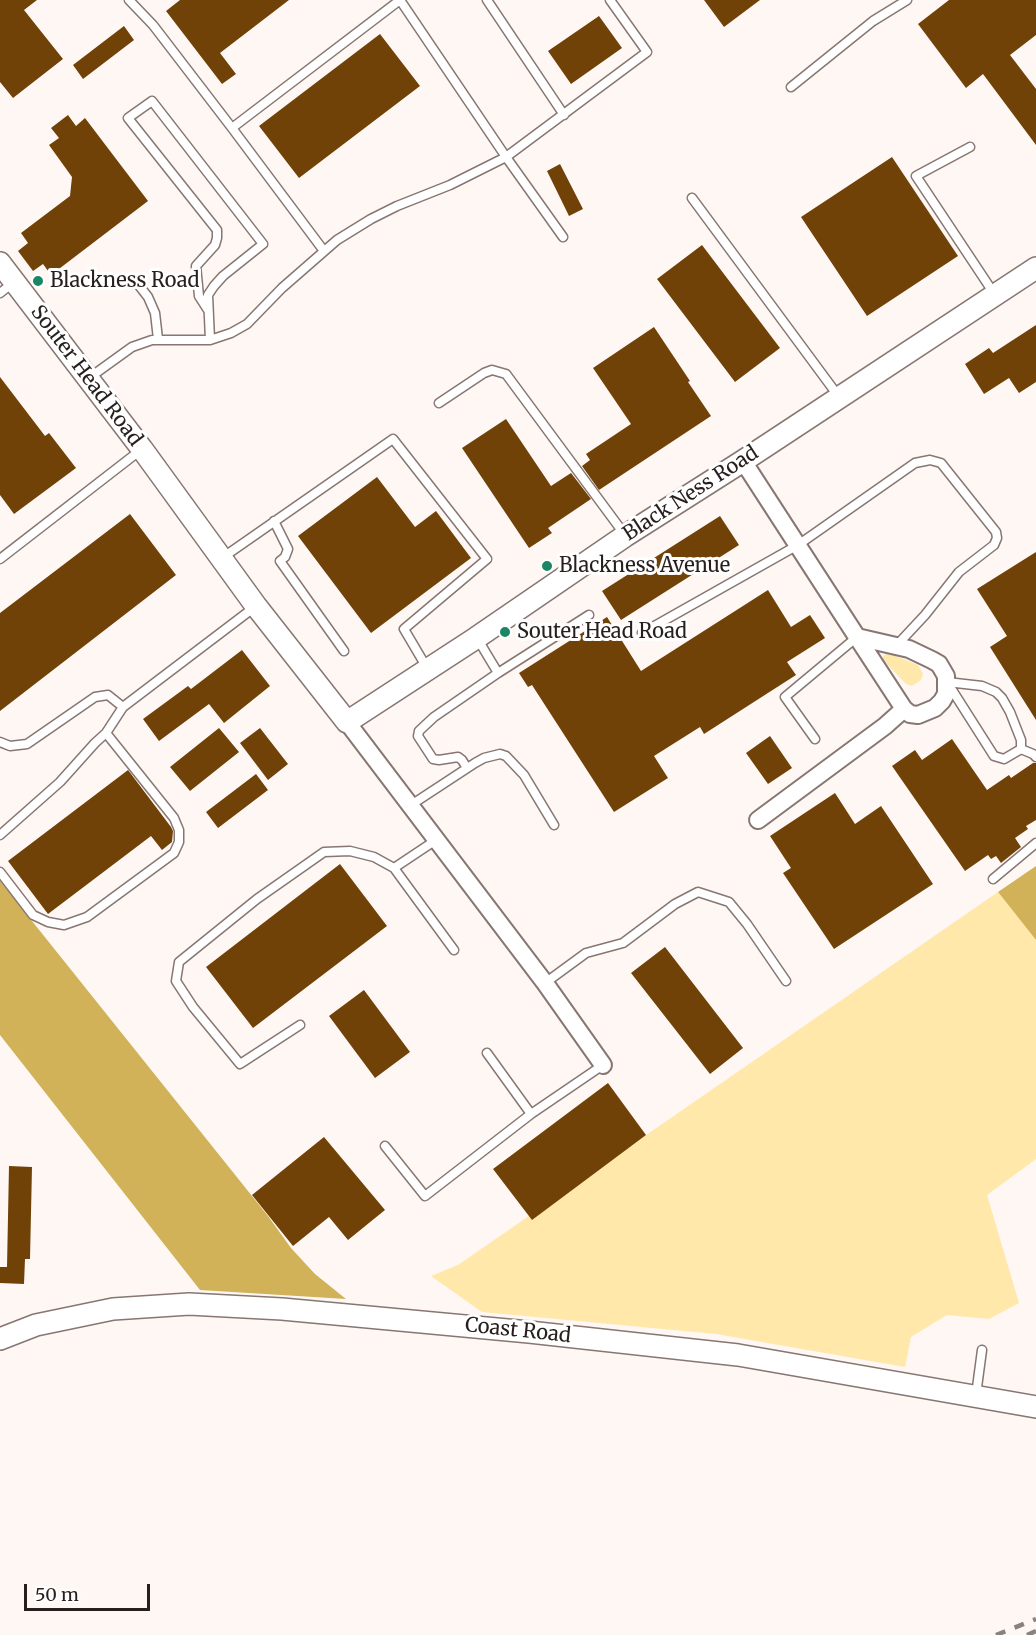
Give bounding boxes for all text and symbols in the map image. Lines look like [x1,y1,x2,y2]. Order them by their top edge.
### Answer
place label: Blackness Road [50,269,200,293]
marker: Blackness Road [31,274,45,288]
street label: Souter Head Road [25,301,147,451]
street label: Black Ness Road [619,441,763,547]
place label: Blackness Avenue [559,554,730,578]
marker: Blackness Avenue [540,559,554,573]
place label: Souter Head Road [517,620,687,644]
marker: Souter Head Road [498,625,512,639]
street label: Coast Road [464,1314,572,1348]
scale bar [27,1572,153,1610]
text: 50 m [35,1583,79,1606]

